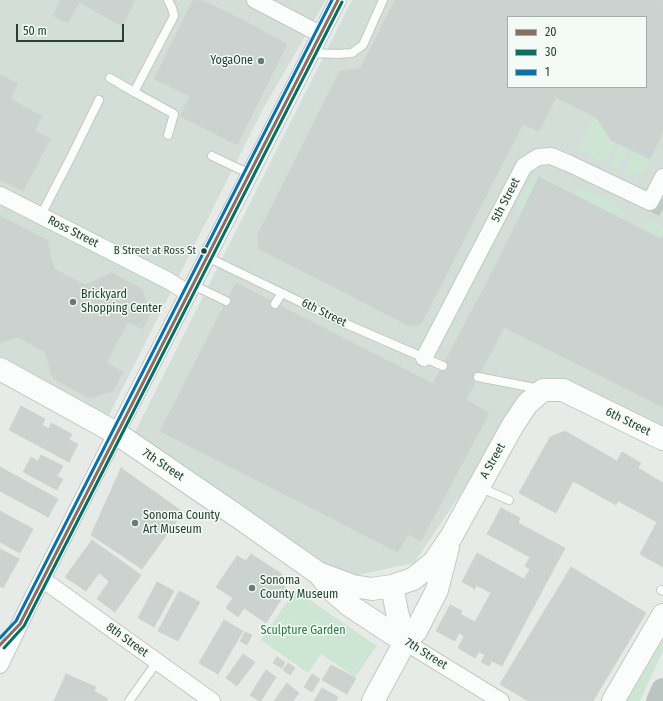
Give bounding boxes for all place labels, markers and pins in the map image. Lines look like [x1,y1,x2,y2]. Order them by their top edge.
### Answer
place label: YogaOne [210,54,253,68]
marker: YogaOne [256,56,266,66]
place label: B Street at Ross St [114,244,196,258]
marker: B Street at Ross St [199,246,209,256]
place label: Brickyard Shopping Center [81,288,162,316]
marker: Brickyard Shopping Center [68,297,78,307]
place label: Sonoma County Art Museum [143,509,220,537]
marker: Sonoma County Art Museum [130,518,140,528]
place label: Sonoma County Museum [260,574,338,602]
marker: Sonoma County Museum [247,583,257,593]

